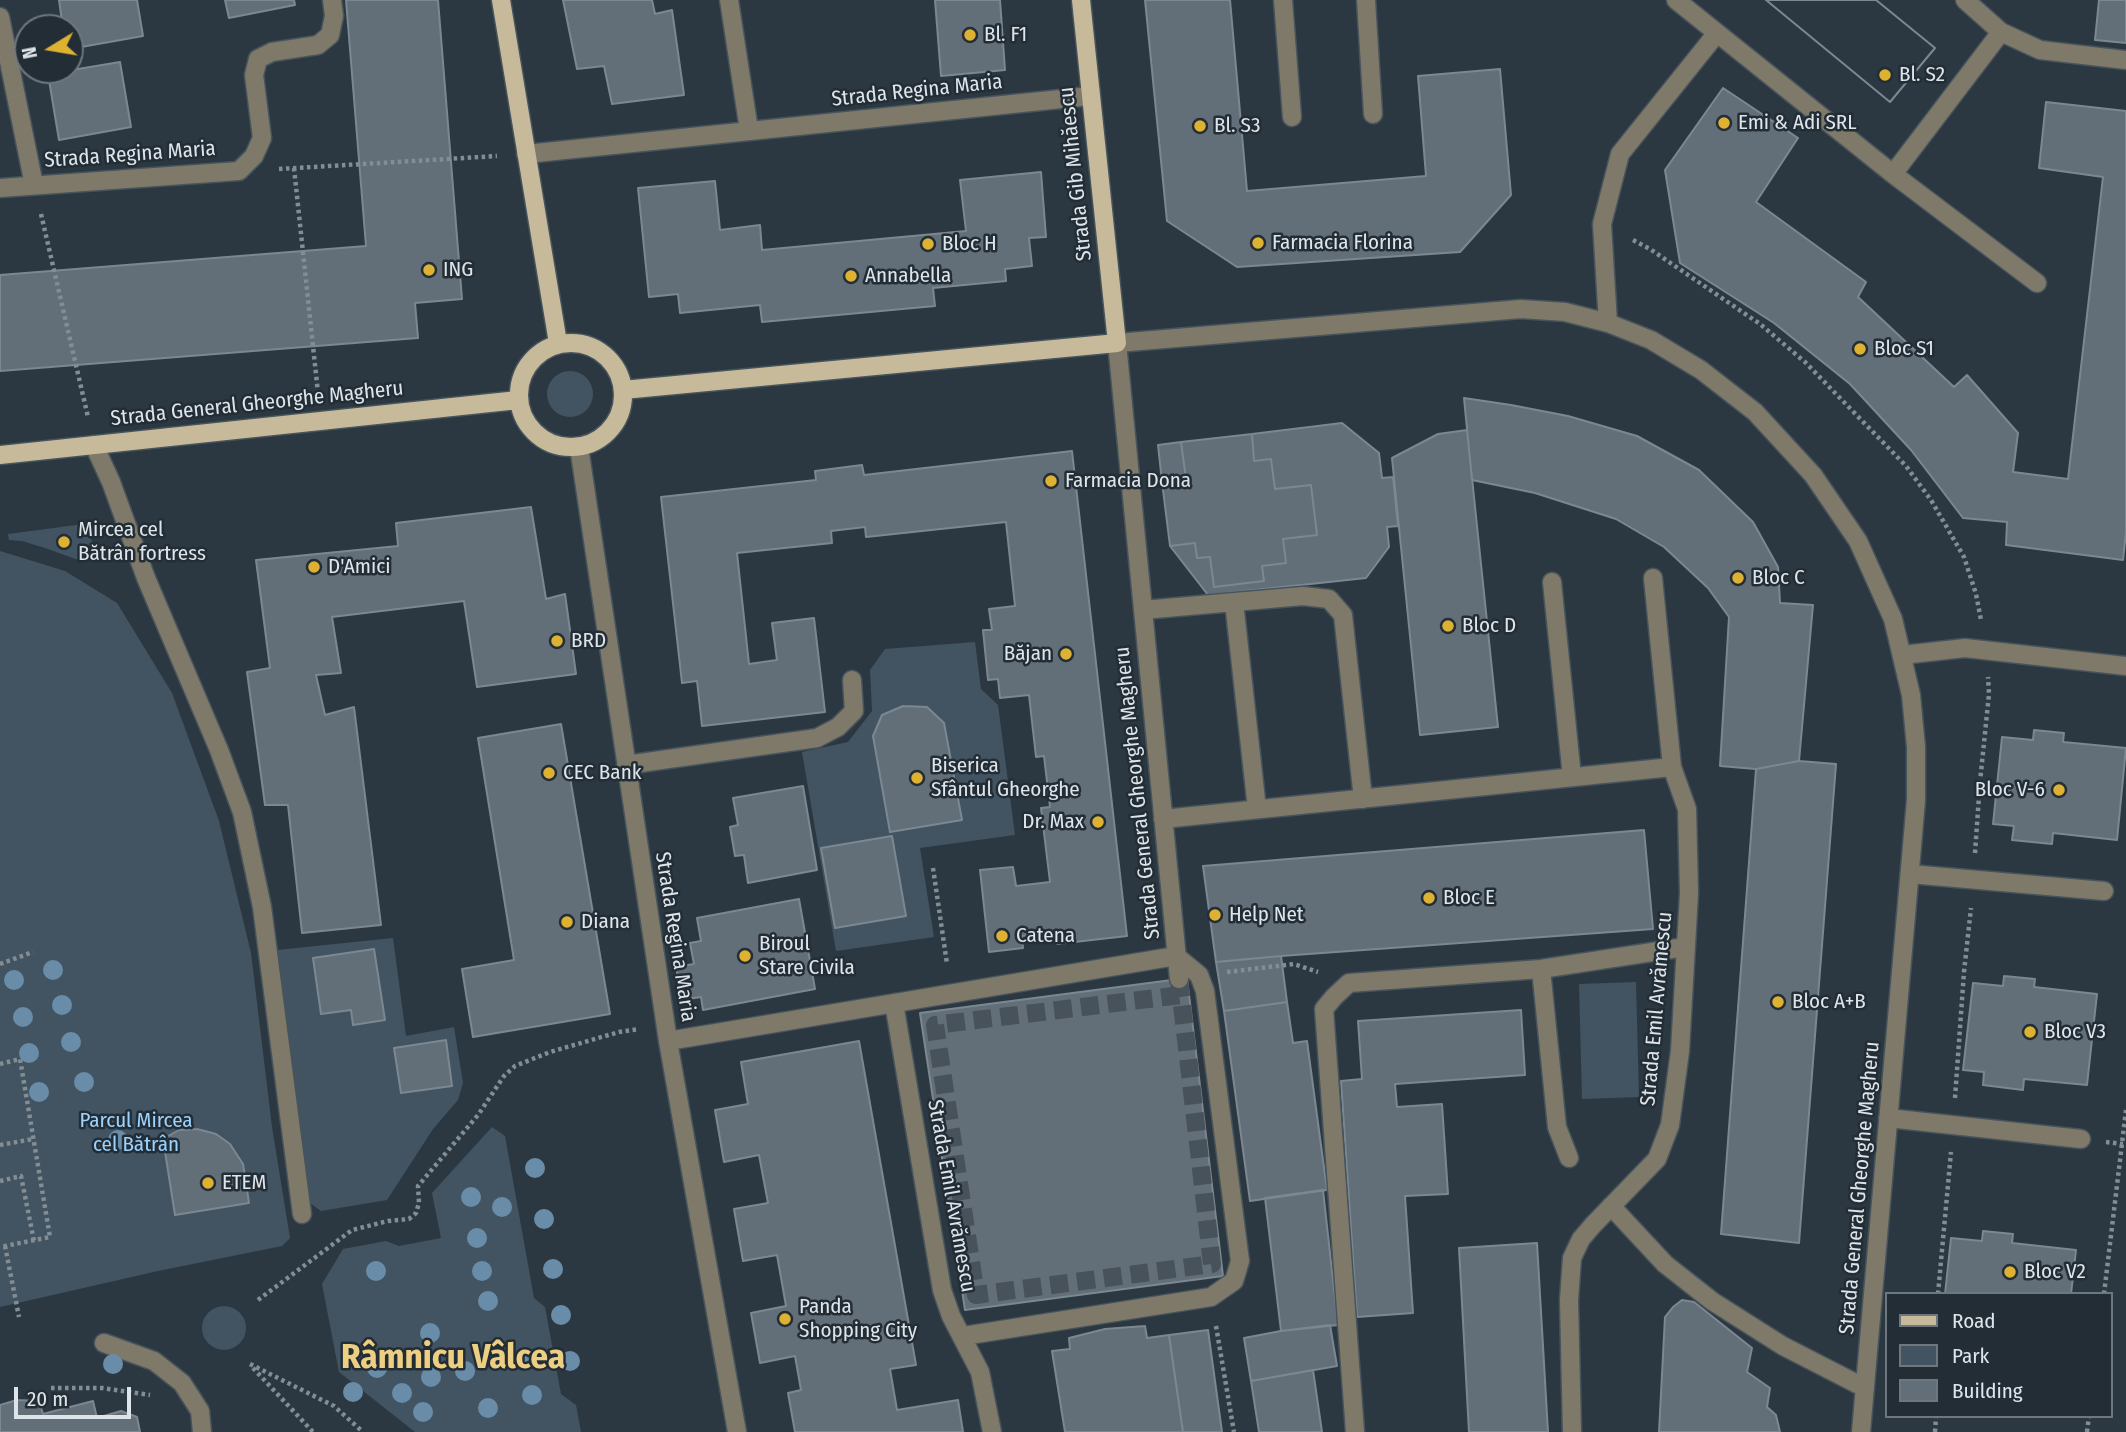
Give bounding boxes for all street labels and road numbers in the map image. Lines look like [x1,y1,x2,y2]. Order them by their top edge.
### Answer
street label: Strada Regina Maria [830,69,1004,113]
street label: Strada Gib Mihăescu [1054,86,1098,262]
street label: Strada Regina Maria [43,136,217,174]
street label: Strada General Gheorghe Magheru [109,376,405,432]
street label: Strada General Gheorghe Magheru [1110,645,1166,941]
street label: Strada Regina Maria [649,850,701,1024]
street label: Strada Emil Avrămescu [1636,911,1678,1107]
street label: Strada General Gheorghe Magheru [1835,1040,1885,1336]
street label: Strada Emil Avrămescu [922,1098,980,1294]

